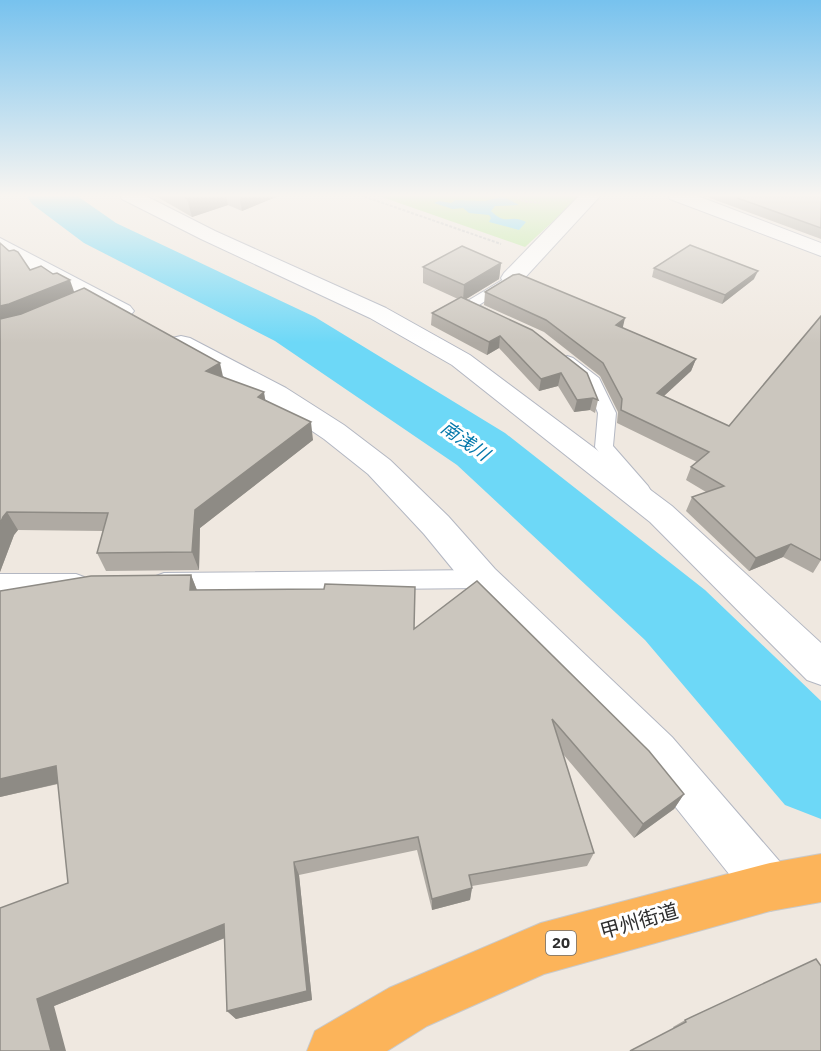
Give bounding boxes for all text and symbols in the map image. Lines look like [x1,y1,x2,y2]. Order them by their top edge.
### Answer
water label: 南浅川 [437,416,496,467]
street label: 甲州街道 [597,897,681,945]
road number: 20 [546,931,576,955]

